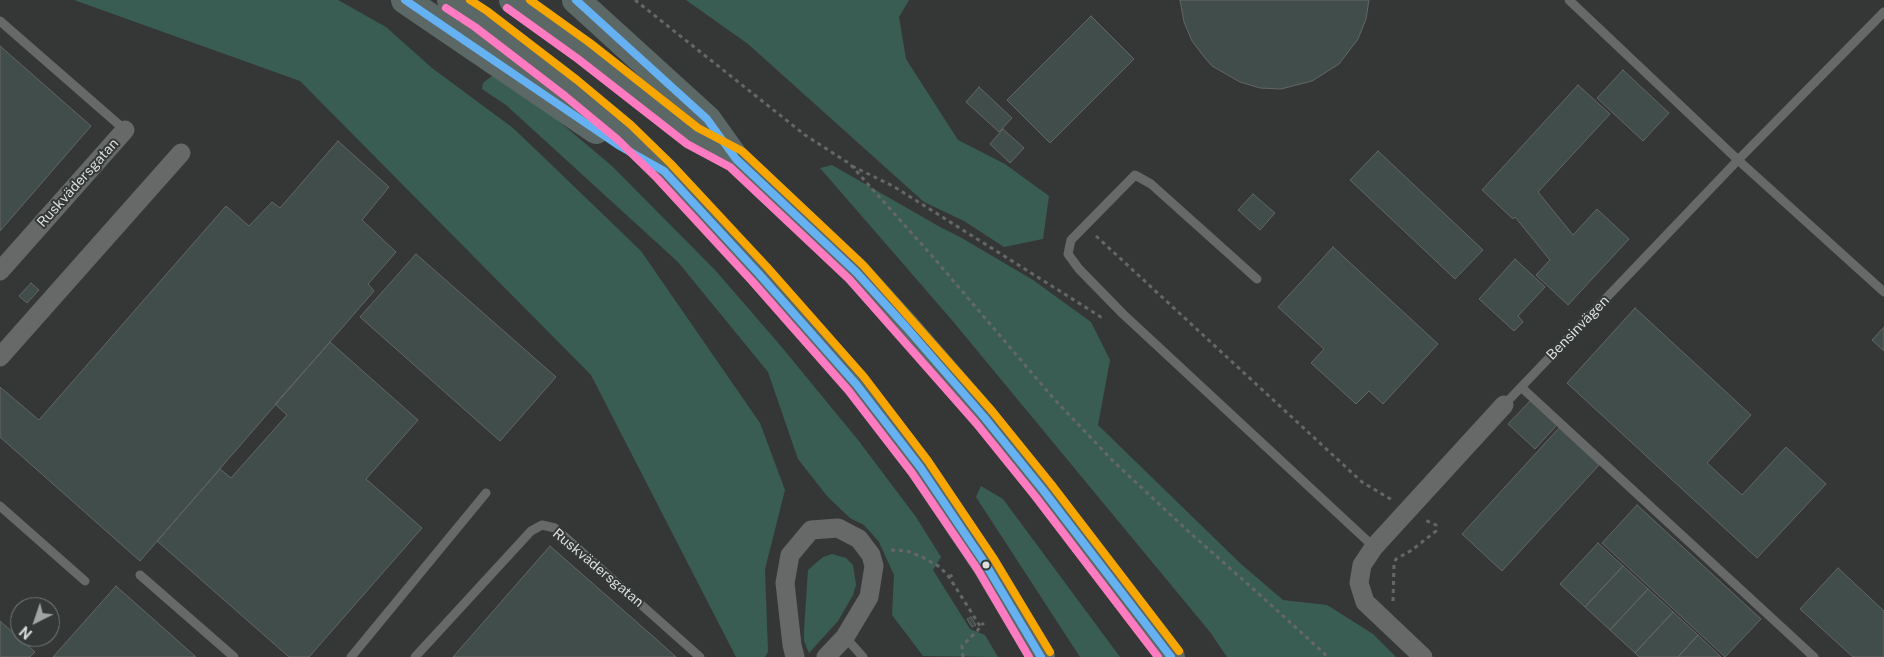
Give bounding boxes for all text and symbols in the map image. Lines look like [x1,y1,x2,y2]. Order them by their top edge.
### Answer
street label: Ruskvädersgatan [34,135,122,231]
street label: Bensinvägen [1543,292,1613,364]
street label: Ruskvädersgatan [549,525,647,611]
unlabelled marker [981,560,991,570]
north arrow [10,597,60,647]
text: N [16,623,35,642]

